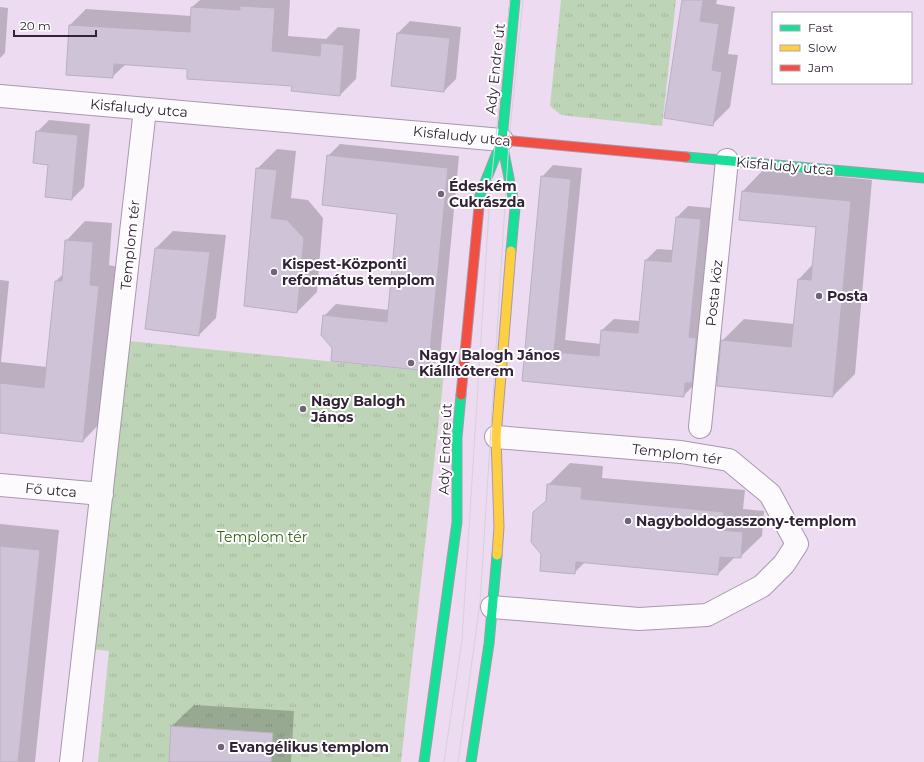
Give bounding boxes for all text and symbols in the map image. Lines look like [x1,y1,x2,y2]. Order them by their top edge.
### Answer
scale bar [14,12,96,38]
legend [772,12,912,84]
text: 20 m [20,18,51,33]
text: Fast [808,20,833,35]
street label: Ady Endre út [481,22,509,116]
text: Slow [808,40,837,55]
text: Jam [807,60,834,75]
street label: Kisfaludy utca [89,95,189,121]
street label: Kisfaludy utca [412,122,512,150]
street label: Kisfaludy utca [735,153,835,179]
place label: Édeském Cukrászda [449,177,525,211]
marker: Édeském Cukrászda [436,189,446,199]
street label: Templom tér [116,199,144,291]
place label: Kispest-Központi református templom [282,255,435,289]
street label: Posta köz [702,259,726,327]
marker: Kispest-Központi református templom [269,267,279,277]
place label: Posta [827,287,868,305]
marker: Posta [814,291,824,301]
place label: Nagy Balogh János Kiállítóterem [419,346,560,380]
marker: Nagy Balogh János Kiállítóterem [406,358,416,368]
place label: Nagy Balogh János [310,392,405,426]
street label: Ady Endre út [434,403,456,495]
marker: Nagy Balogh János [298,404,308,414]
street label: Templom tér [631,440,723,469]
street label: Fő utca [24,479,78,501]
place label: Nagyboldogasszony-templom [636,512,856,530]
marker: Nagyboldogasszony-templom [623,516,633,526]
park label: Templom tér [217,528,308,546]
place label: Evangélikus templom [229,738,389,756]
marker: Evangélikus templom [216,742,226,752]

